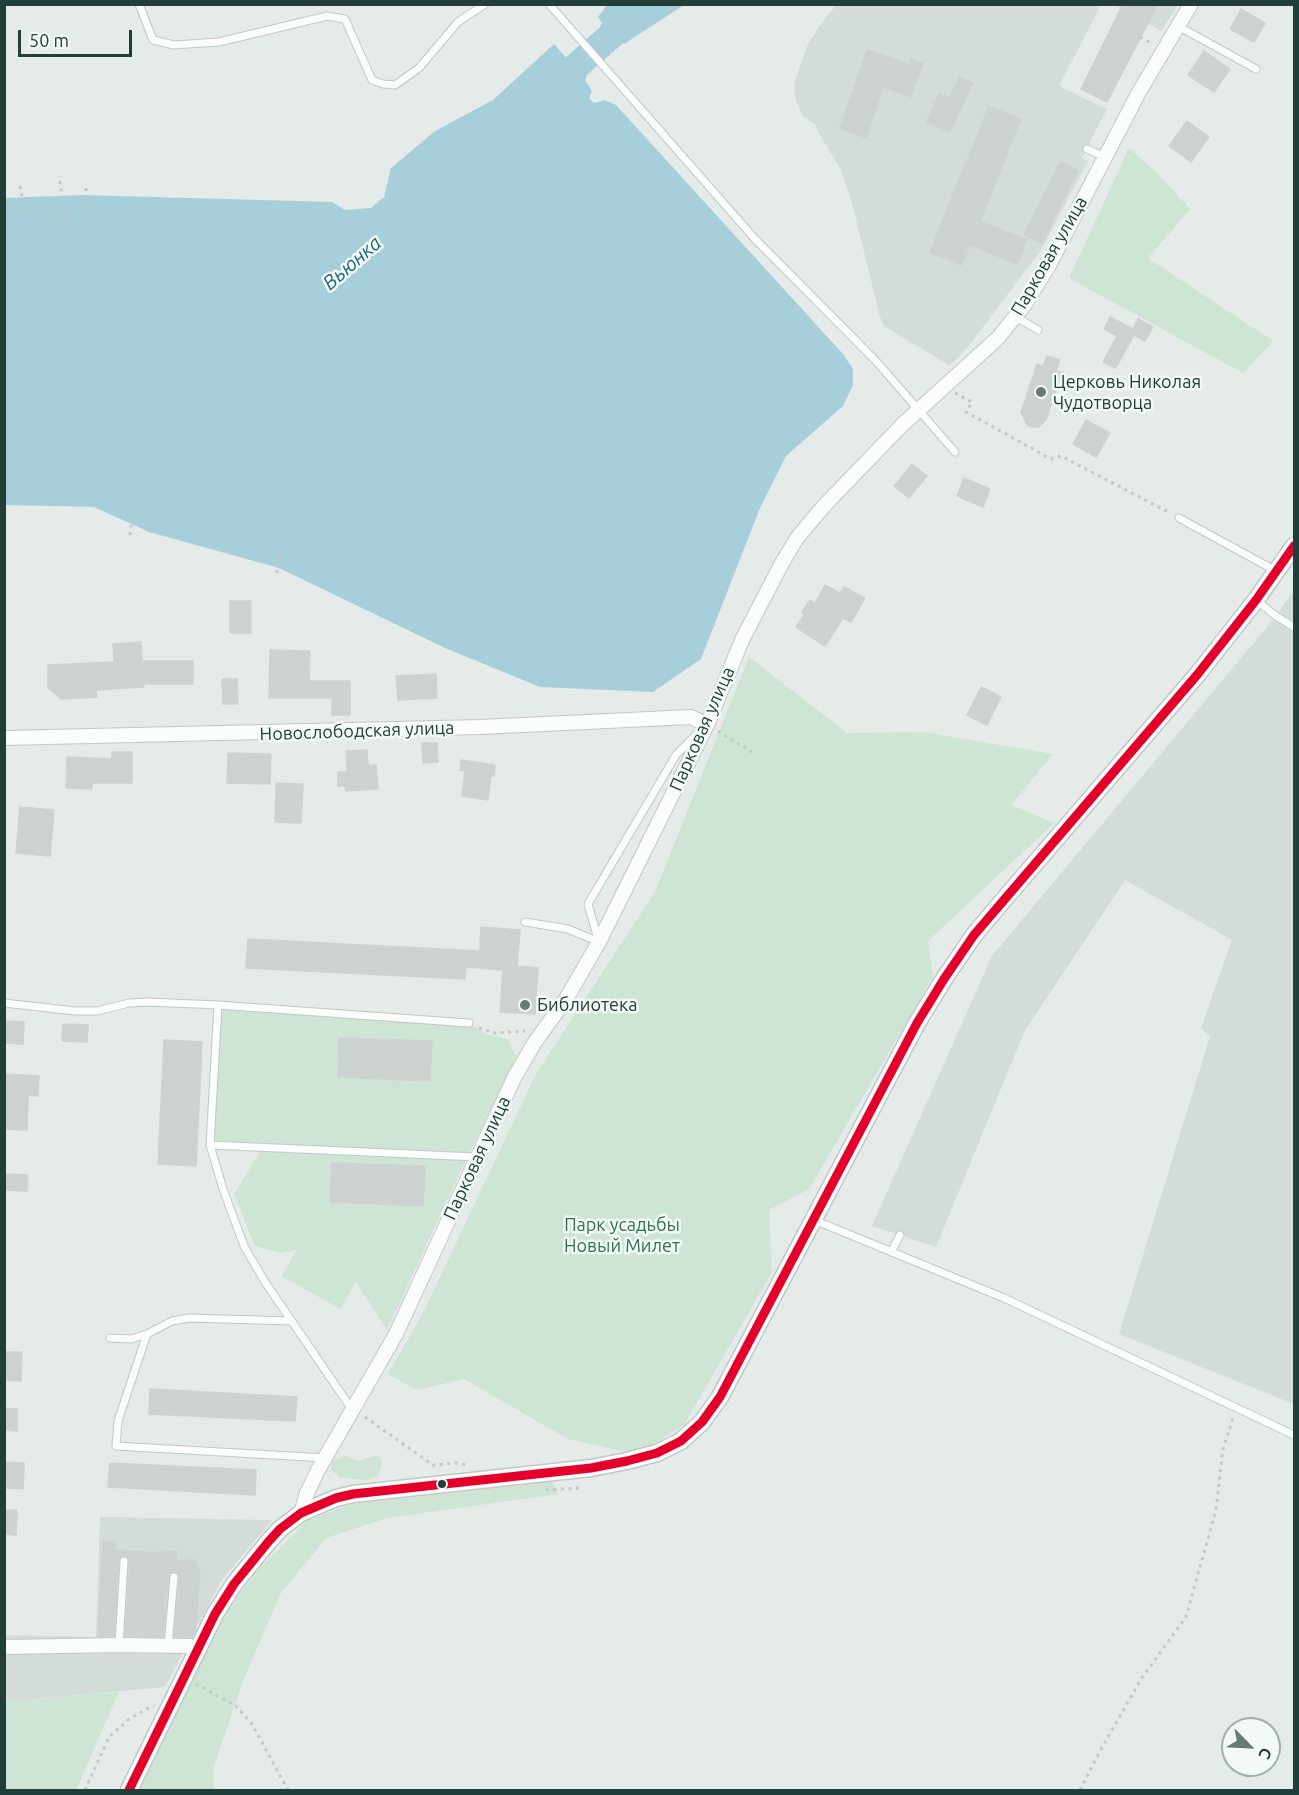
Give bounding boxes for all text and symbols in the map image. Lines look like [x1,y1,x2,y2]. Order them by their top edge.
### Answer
scale bar [21,18,135,56]
text: 50 m [29,30,69,50]
street label: Парковая улица [1006,193,1092,319]
water label: Вьюнка [318,231,386,295]
place label: Церковь Николая Чудотворца [1053,371,1201,413]
marker: Церковь Николая Чудотворца [1034,385,1048,399]
street label: Парковая улица [665,663,739,795]
street label: Новослободская улица [259,717,455,745]
place label: Библиотека [537,994,637,1016]
marker: Библиотека [518,998,532,1012]
street label: Парковая улица [439,1093,515,1223]
park label: Парк усадьбы Новый Милет [564,1214,680,1256]
unlabelled marker [436,1478,448,1490]
north arrow [1221,1717,1281,1777]
text: С [1255,1745,1276,1762]

